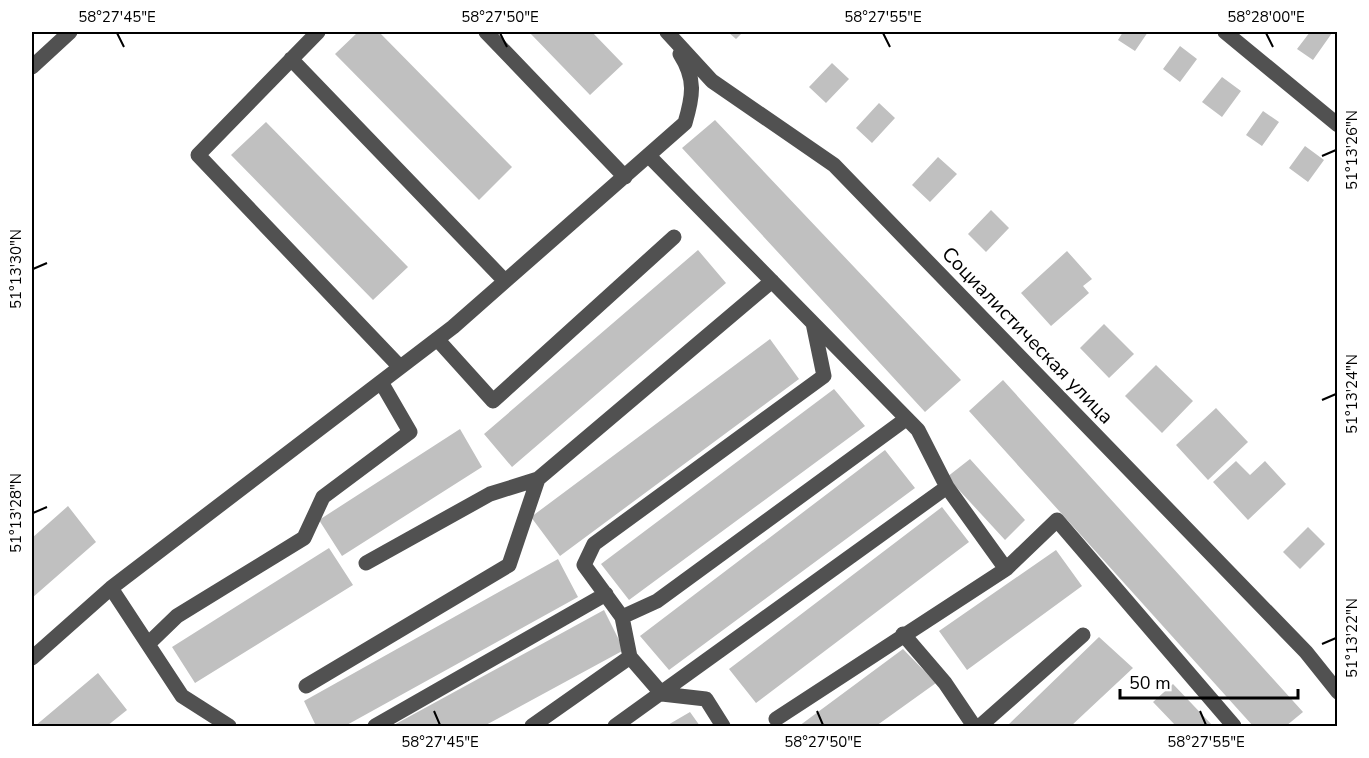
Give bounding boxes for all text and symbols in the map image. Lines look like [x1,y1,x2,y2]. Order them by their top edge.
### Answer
text: 58°27'45"E [78,7,156,27]
text: 58°27'50"E [461,7,539,27]
text: 58°27'55"E [844,7,922,27]
text: 58°28'00"E [1227,7,1305,27]
text: 51°13'26"N [1342,110,1362,190]
text: 51°13'30"N [6,229,26,309]
street label: Социалистическая улица [936,241,1120,430]
text: 51°13'24"N [1342,354,1362,434]
text: 51°13'28"N [6,473,26,553]
text: 51°13'22"N [1342,598,1362,678]
scale bar [1120,662,1298,700]
text: 50 m [1129,671,1171,695]
text: 58°27'45"E [401,732,479,752]
text: 58°27'50"E [784,732,862,752]
text: 58°27'55"E [1167,732,1245,752]

